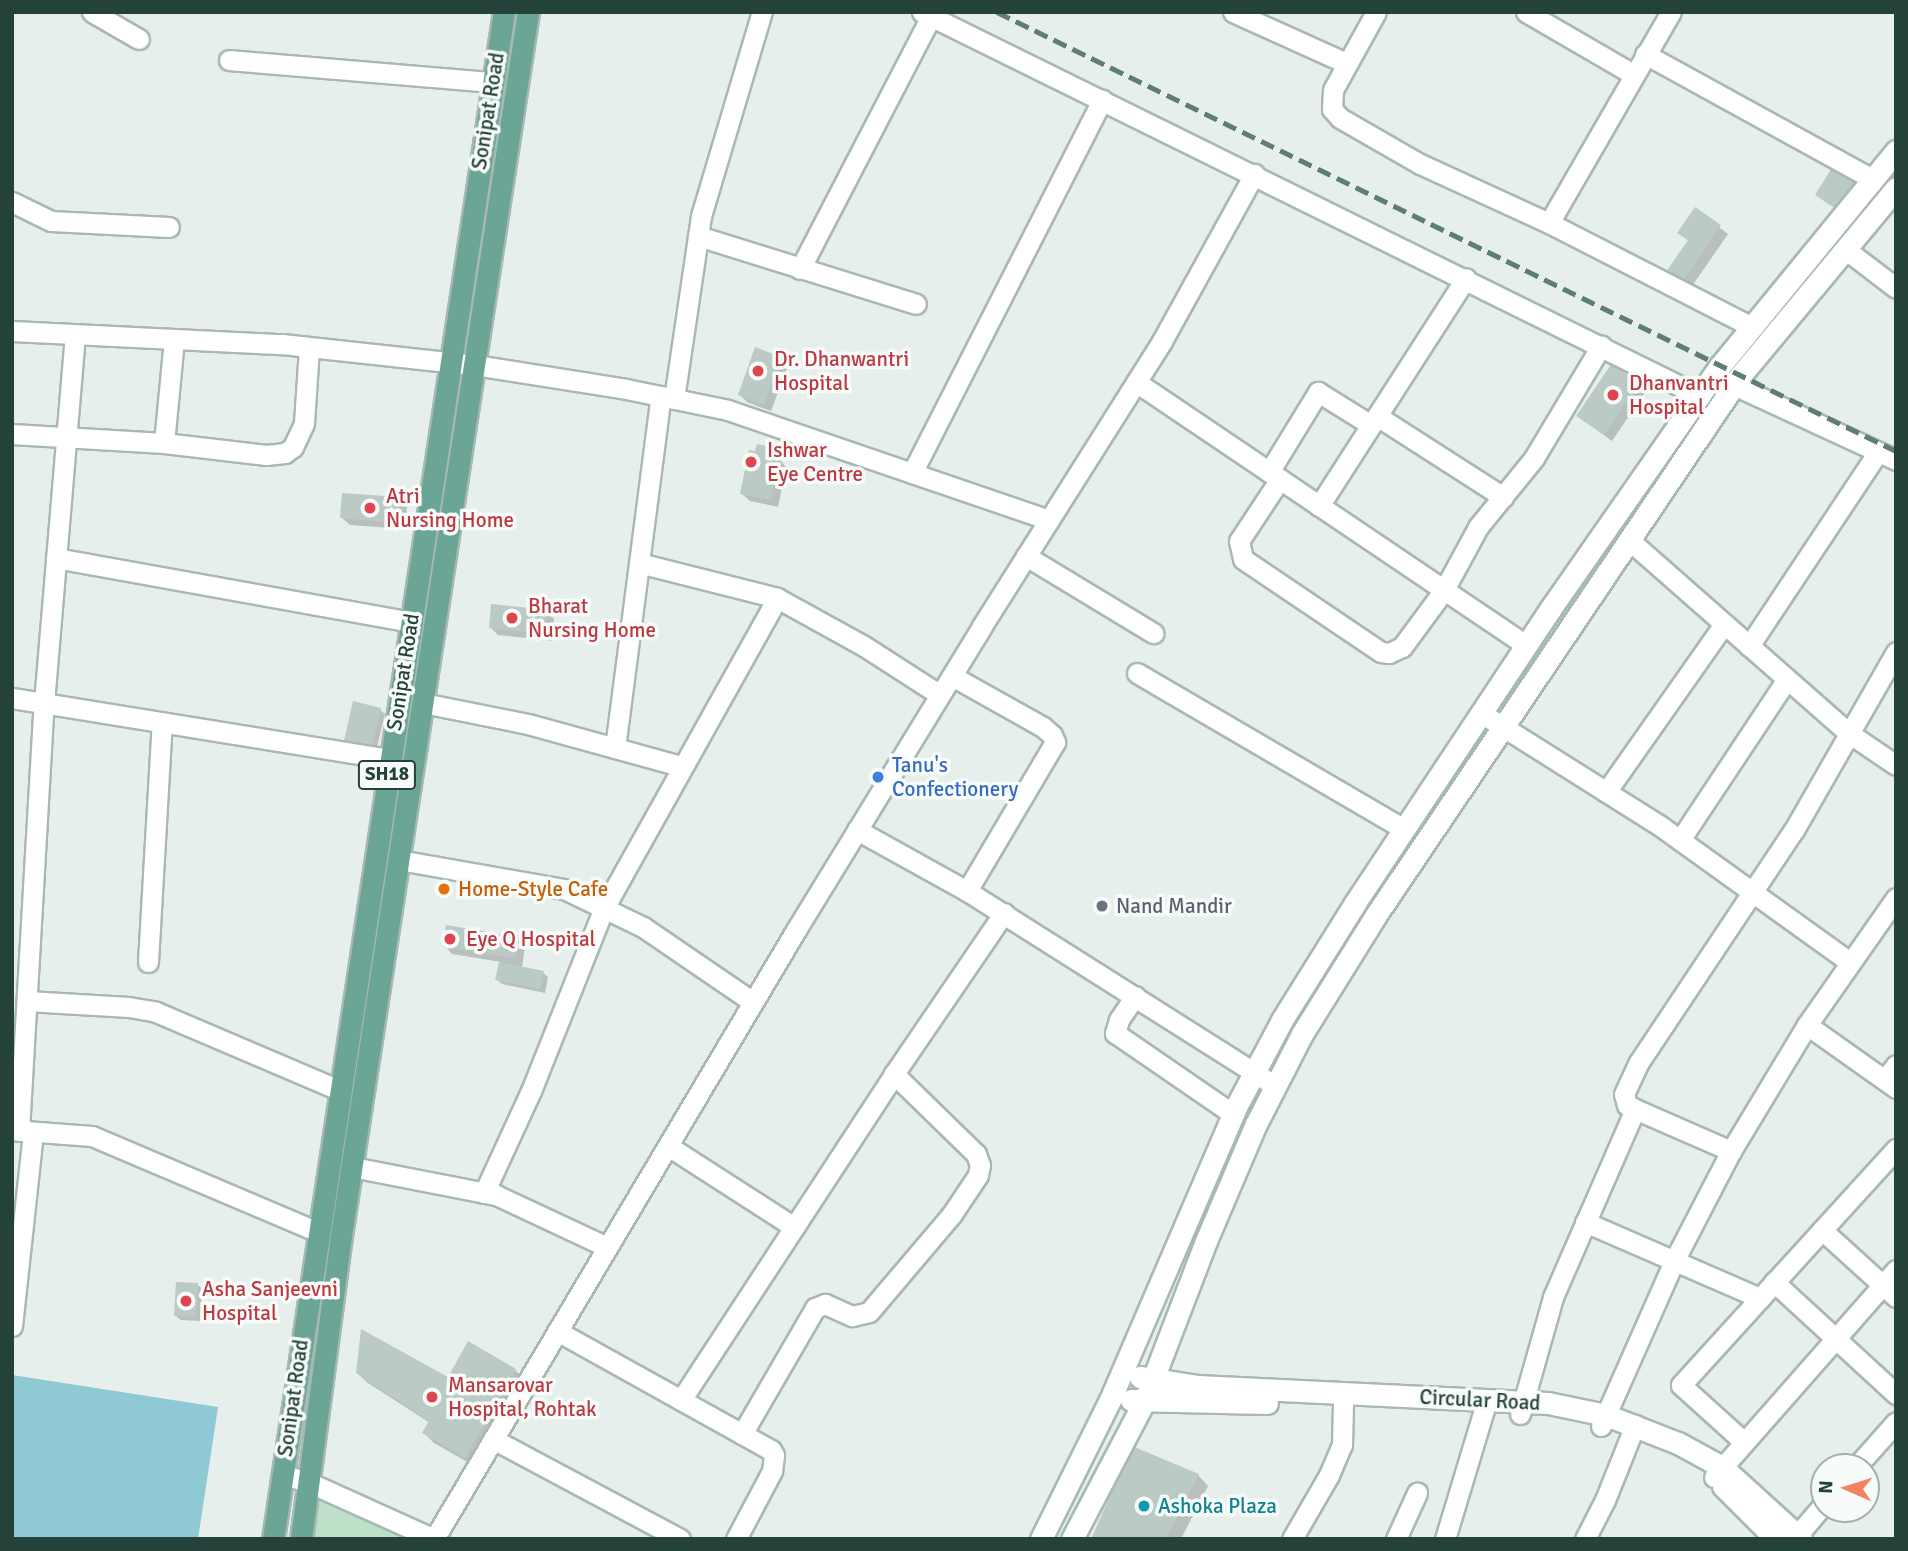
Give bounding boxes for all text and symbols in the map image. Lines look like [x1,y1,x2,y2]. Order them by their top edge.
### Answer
street label: Sonipat Road [466,51,510,171]
place label: Dr. Dhanwantri Hospital [774,346,909,396]
marker: Dr. Dhanwantri Hospital [748,361,768,381]
place label: Dhanvantri Hospital [1629,370,1729,420]
marker: Dhanvantri Hospital [1603,385,1623,405]
place label: Ishwar Eye Centre [767,437,863,487]
marker: Ishwar Eye Centre [741,452,761,472]
place label: Atri Nursing Home [386,483,514,533]
marker: Atri Nursing Home [360,498,380,518]
place label: Bharat Nursing Home [528,593,656,643]
marker: Bharat Nursing Home [502,608,522,628]
street label: Sonipat Road [381,612,425,732]
place label: Tanu's Confectionery [892,752,1018,802]
road number: SH18 [357,760,417,790]
marker: Tanu's Confectionery [870,769,886,785]
place label: Home-Style Cafe [458,876,608,902]
marker: Home-Style Cafe [436,881,452,897]
place label: Nand Mandir [1116,893,1232,919]
marker: Nand Mandir [1094,898,1110,914]
place label: Eye Q Hospital [466,926,596,952]
marker: Eye Q Hospital [440,929,460,949]
place label: Asha Sanjeevni Hospital [202,1276,338,1326]
marker: Asha Sanjeevni Hospital [176,1291,196,1311]
street label: Sonipat Road [272,1338,314,1458]
place label: Mansarovar Hospital, Rohtak [448,1372,597,1422]
street label: Circular Road [1419,1384,1541,1416]
marker: Mansarovar Hospital, Rohtak [422,1387,442,1407]
north arrow [1810,1453,1880,1523]
text: N [1814,1480,1838,1494]
place label: Ashoka Plaza [1158,1493,1277,1519]
marker: Ashoka Plaza [1136,1498,1152,1514]

